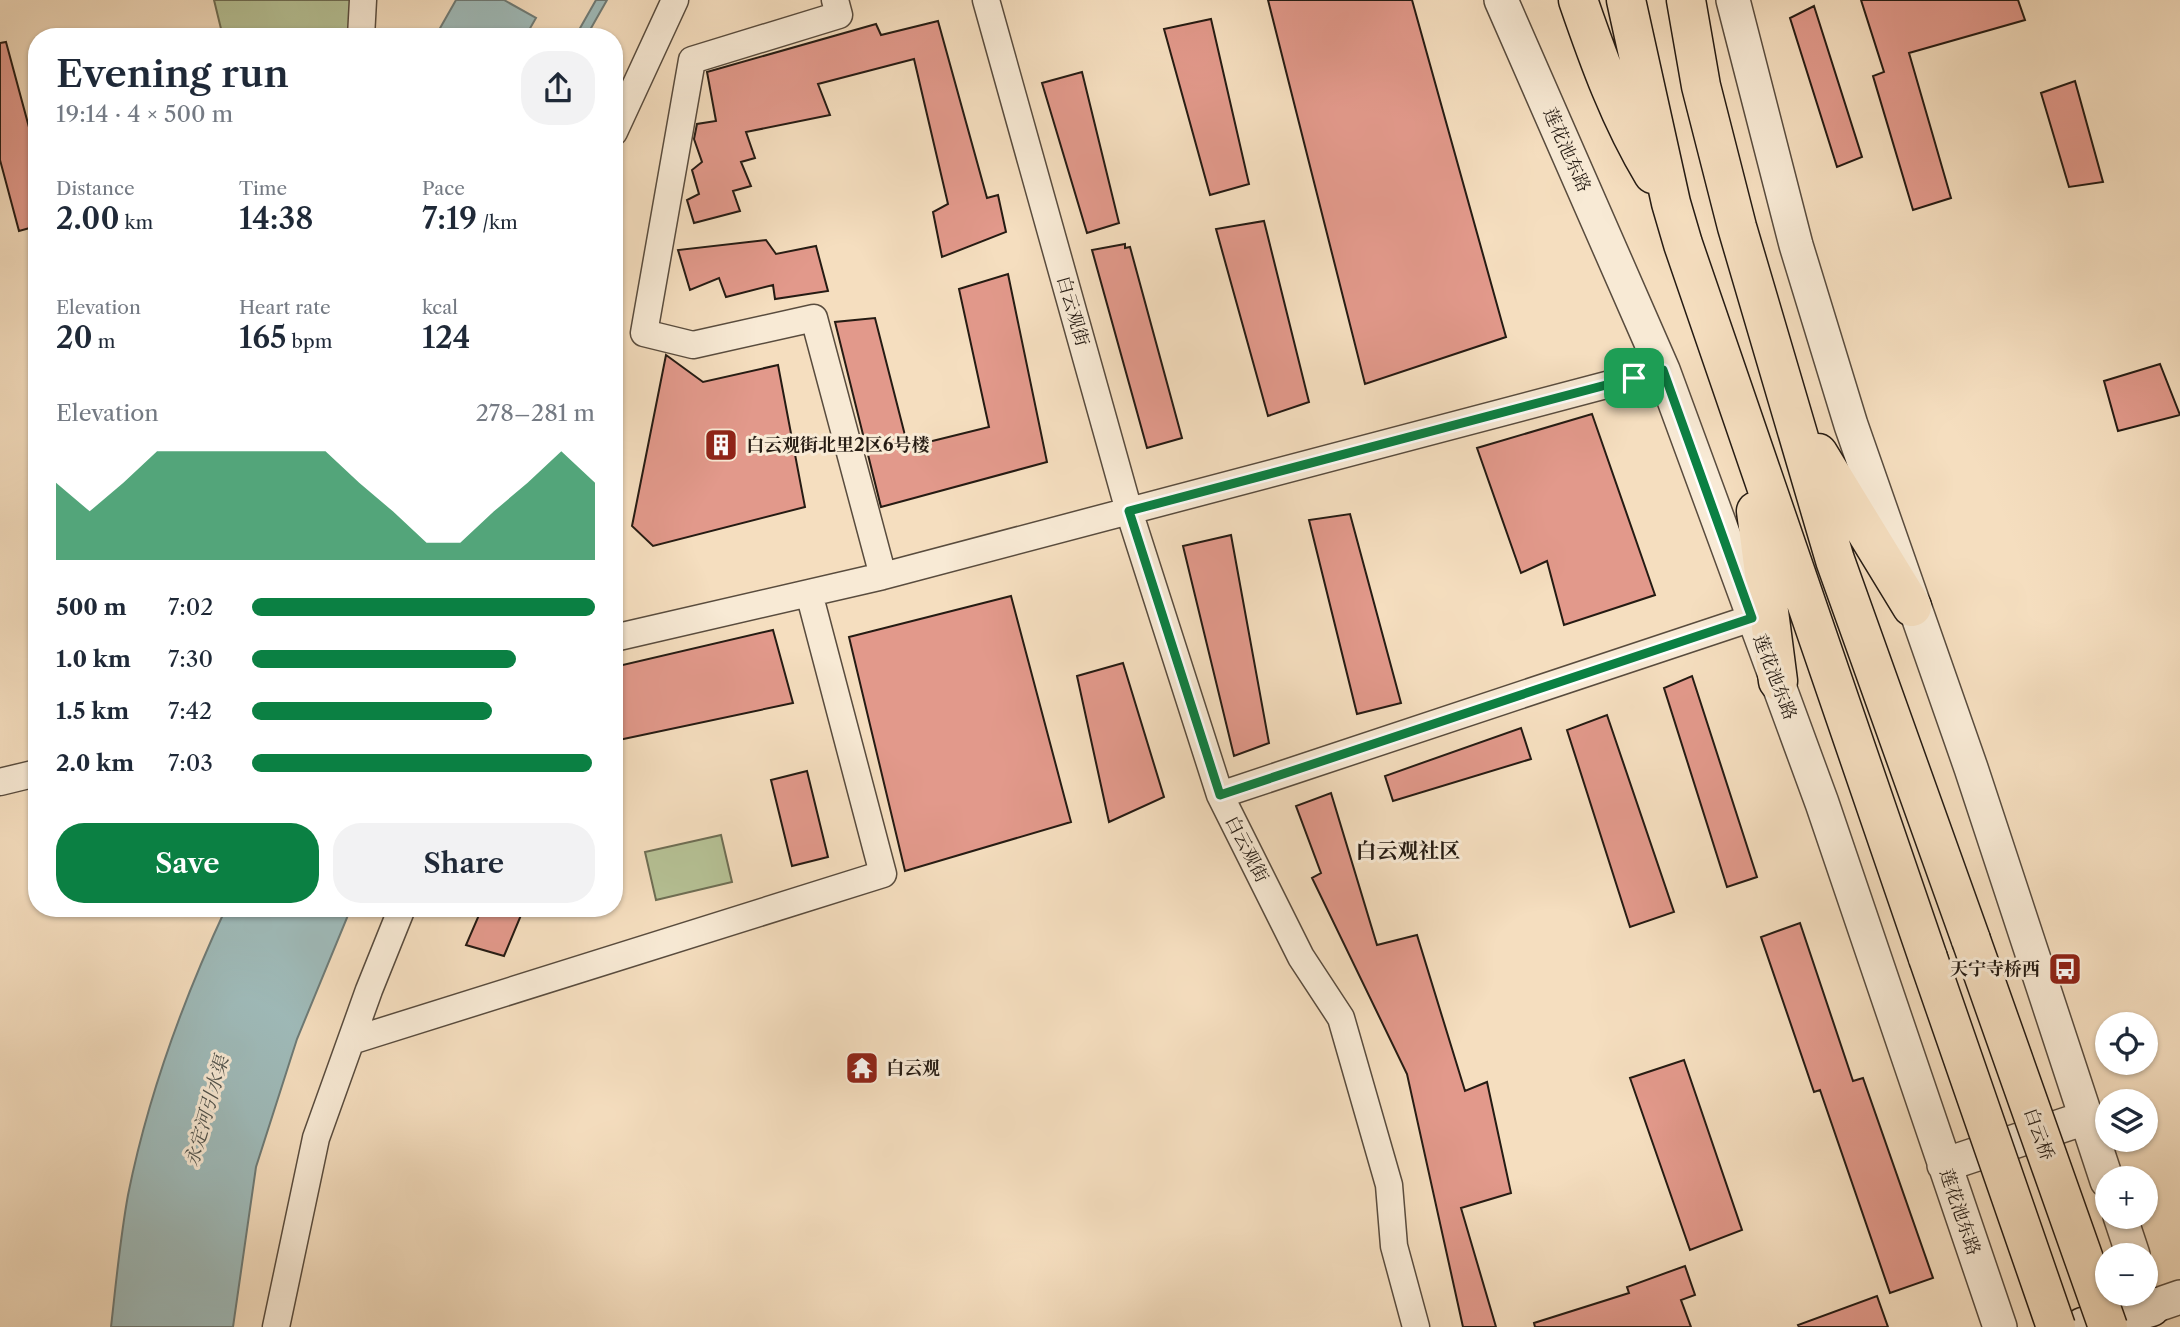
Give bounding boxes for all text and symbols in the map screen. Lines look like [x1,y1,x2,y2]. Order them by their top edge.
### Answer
text: Evening run [56,50,289,97]
button: share [521,51,595,125]
text: 19:14 · 4 × 500 m [56,100,233,128]
street label: 莲花池东路 [1539,104,1595,196]
text: Distance [56,177,135,200]
text: Time [239,177,287,200]
text: Pace [422,177,465,200]
text: 2.00 [56,200,119,237]
text: 14:38 [239,200,314,237]
text: 7:19 [422,200,477,237]
text: km [119,211,153,234]
text: /km [477,211,518,234]
street label: 白云观街 [1053,273,1093,349]
text: Elevation [56,296,141,319]
text: Heart rate [239,296,331,319]
text: kcal [422,296,458,319]
text: 20 [56,319,93,356]
text: 165 [239,319,286,356]
text: 124 [422,319,470,356]
text: m [93,330,115,353]
text: bpm [286,330,332,353]
pin [1604,348,1664,408]
icon: arrive [1615,359,1653,397]
text: Elevation [56,399,159,427]
text: 278–281 m [476,399,595,427]
building icon: 白云观街北里2区6号楼 [702,426,740,464]
place label: 白云观街北里2区6号楼 [746,434,929,456]
text: 500 m [56,593,127,621]
text: 7:02 [168,593,214,621]
street label: 莲花池东路 [1749,631,1801,723]
text: 1.0 km [56,645,131,673]
text: 7:30 [168,645,213,673]
text: 1.5 km [56,697,129,725]
text: 7:42 [168,697,212,725]
text: 2.0 km [56,749,134,777]
text: 7:03 [168,749,213,777]
street label: 白云观街 [1221,812,1273,886]
button: Save [56,823,319,903]
button: Share [333,823,595,903]
district label: 白云观社区 [1356,838,1461,863]
bus stop icon: 天宁寺桥西 [2046,950,2084,988]
place label: 天宁寺桥西 [1950,958,2040,980]
map controls [2095,1012,2158,1306]
button: locate [2095,1012,2158,1075]
temple icon: 白云观 [843,1049,881,1087]
water label: 永定河引水渠 [180,1050,234,1169]
place label: 白云观 [886,1057,940,1079]
button: layers [2095,1089,2158,1152]
street label: 白云桥 [2019,1105,2059,1163]
street label: 莲花池东路 [1935,1166,1985,1258]
button: + [2095,1166,2158,1229]
button: − [2095,1243,2158,1306]

